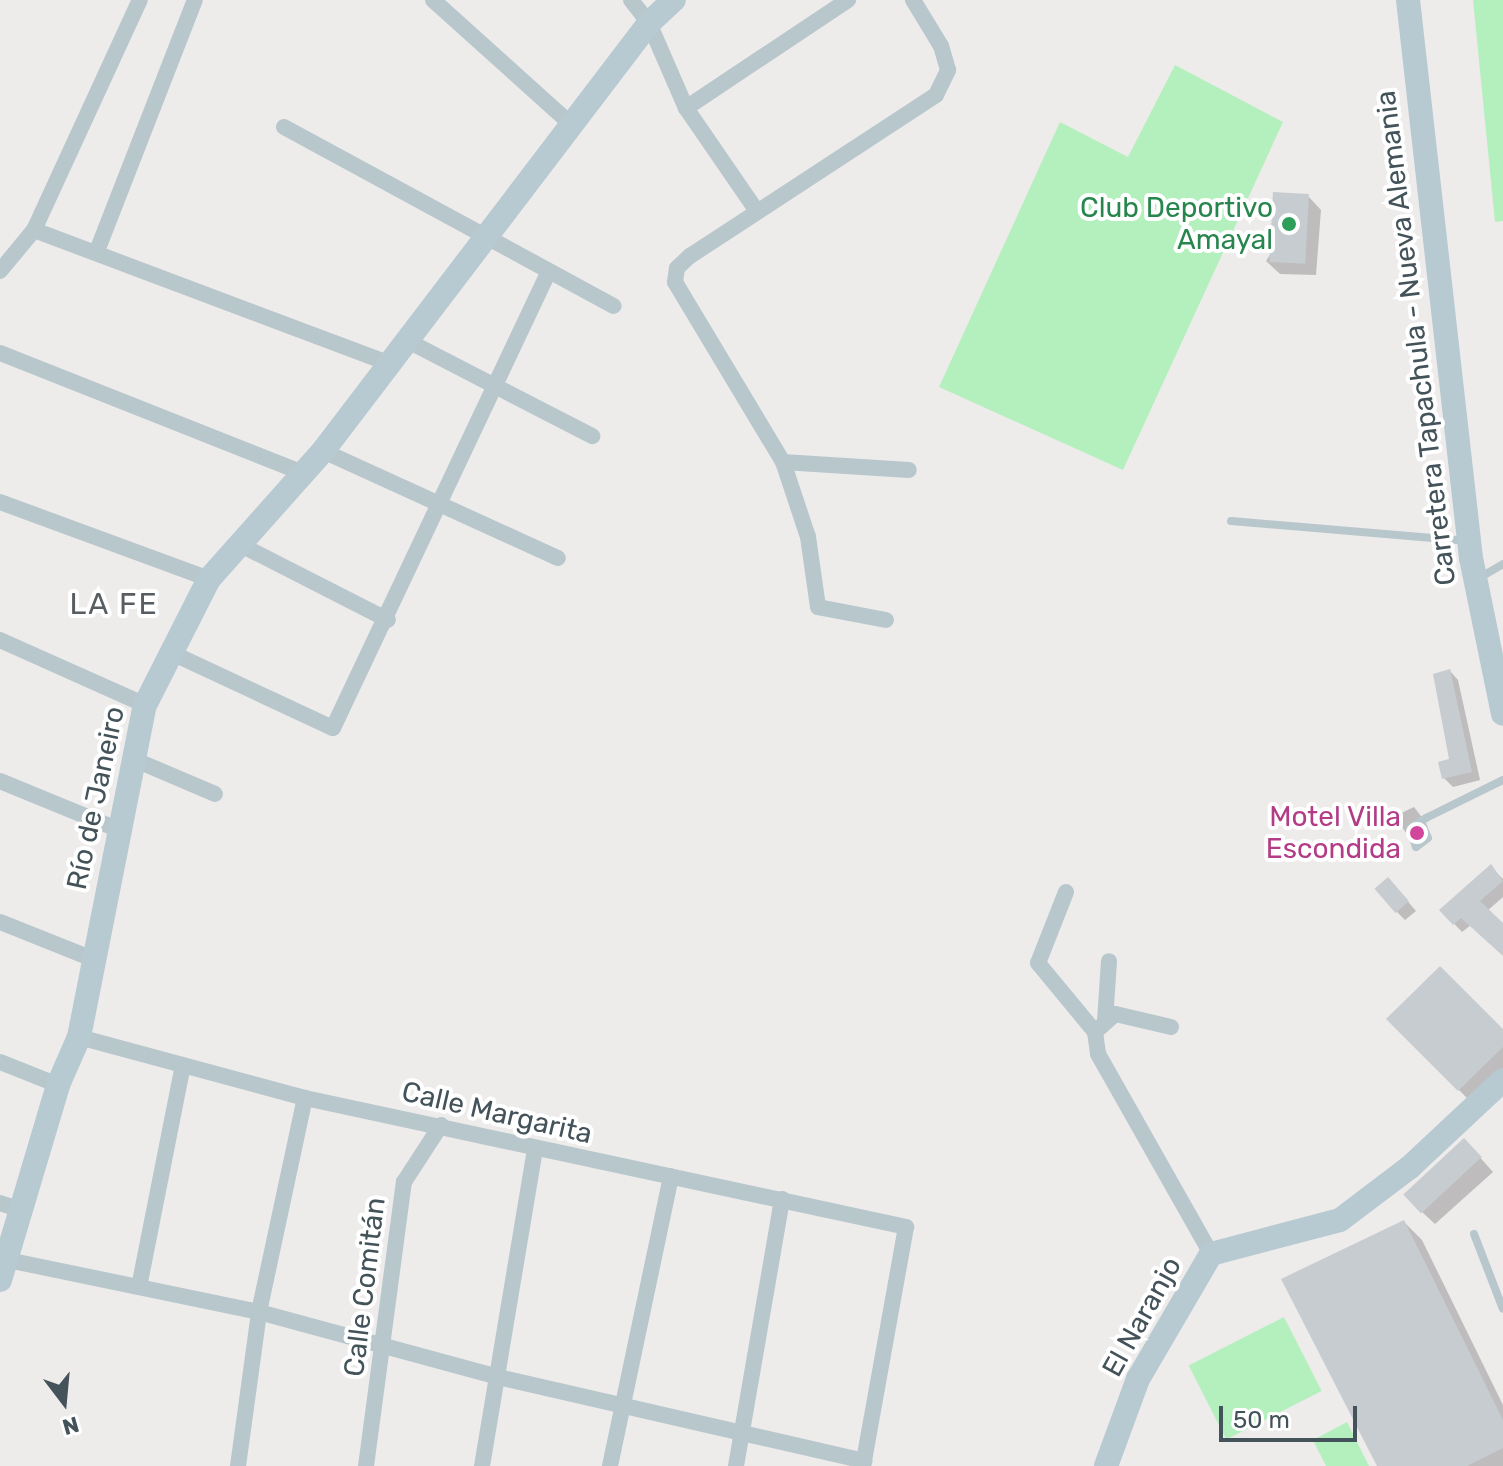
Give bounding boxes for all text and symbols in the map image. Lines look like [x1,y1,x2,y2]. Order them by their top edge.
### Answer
street label: Carretera Tapachula - Nueva Alemania [1369,88,1463,588]
place label: Club Deportivo Amayal [1080,191,1273,257]
marker: Club Deportivo Amayal [1280,215,1298,233]
district label: LA FE [69,586,159,622]
street label: Río de Janeiro [60,703,132,893]
place label: Motel Villa Escondida [1266,800,1401,866]
marker: Motel Villa Escondida [1408,824,1426,842]
street label: Calle Margarita [399,1075,595,1151]
street label: Calle Comitán [337,1196,393,1378]
street label: El Naranjo [1095,1251,1189,1383]
north arrow [24,1362,104,1442]
scale bar [1223,1390,1361,1440]
text: 50 m [1233,1406,1290,1434]
text: N [59,1410,82,1441]

